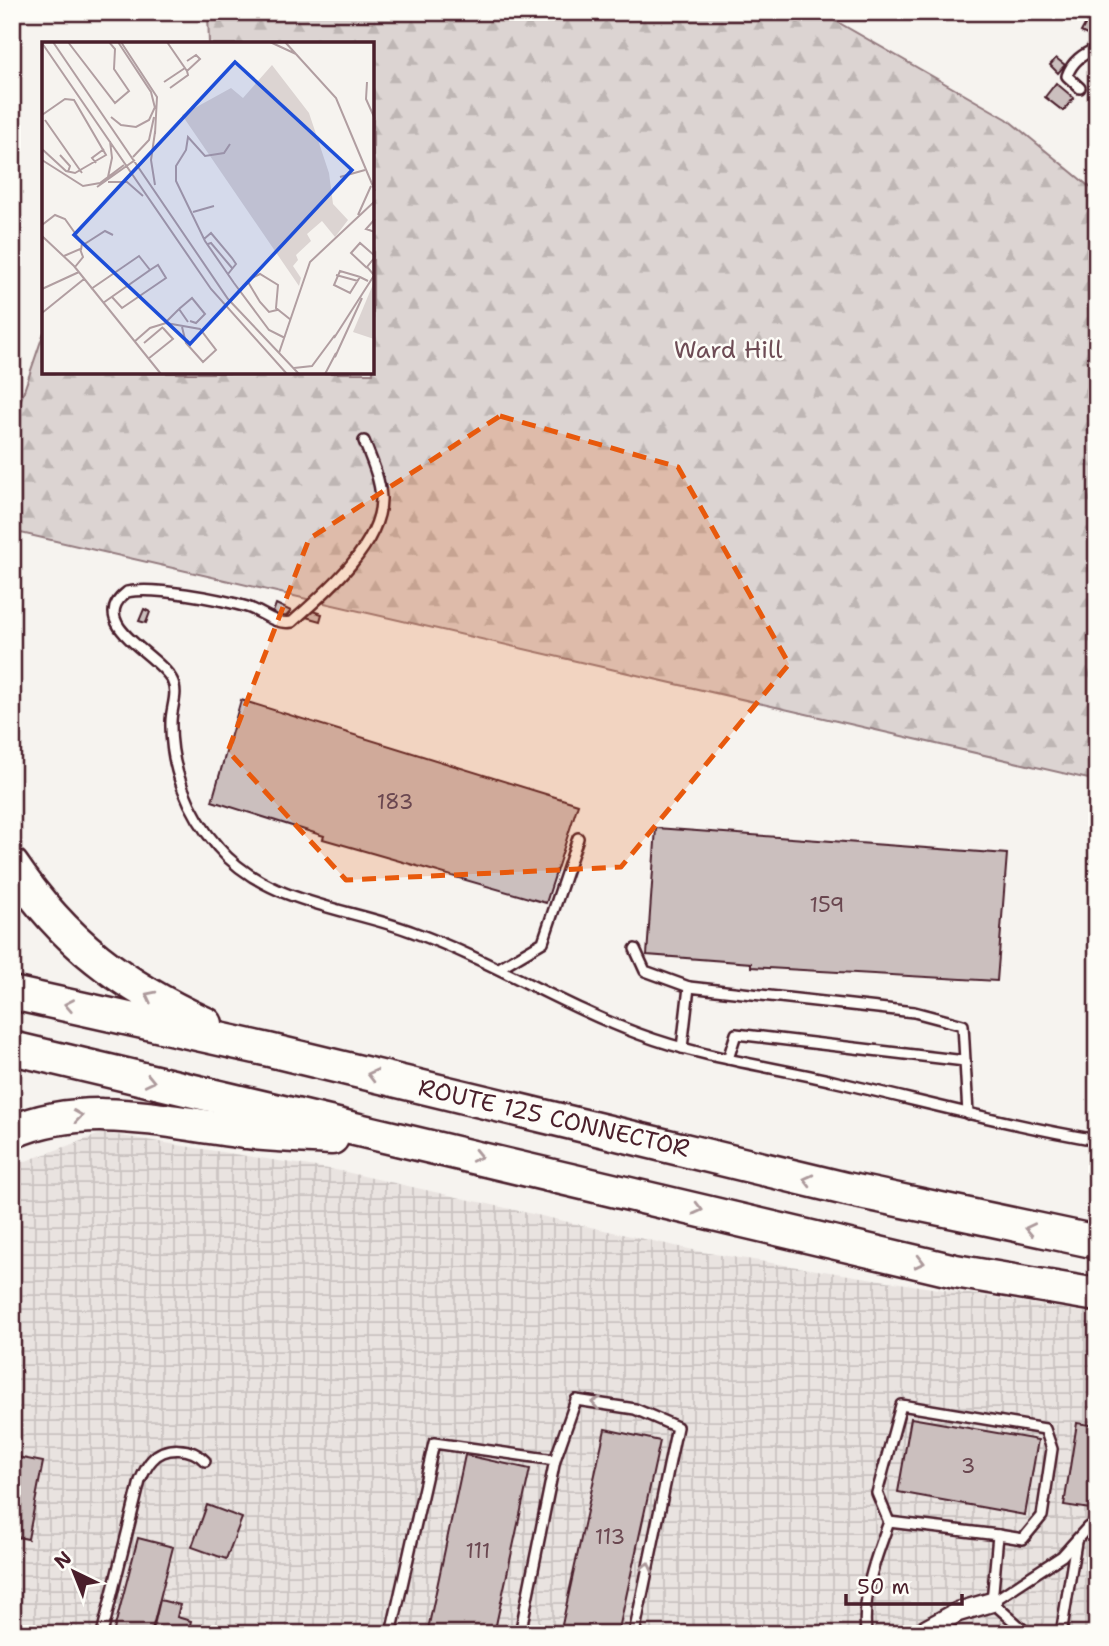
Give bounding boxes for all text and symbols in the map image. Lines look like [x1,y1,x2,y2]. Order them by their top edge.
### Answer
inset map [42,42,374,374]
park label: Ward Hill [674,334,783,366]
house number: 183 [377,788,413,816]
house number: 159 [810,891,845,919]
one-way arrow [144,990,157,1004]
one-way arrow [63,998,75,1013]
one-way arrow [366,1069,378,1083]
street label: ROUTE 125 CONNECTOR [415,1071,693,1165]
one-way arrow [144,1072,156,1087]
one-way arrow [72,1108,84,1123]
one-way arrow [471,1148,483,1162]
one-way arrow [802,1174,814,1188]
one-way arrow [692,1201,704,1216]
one-way arrow [1024,1222,1036,1237]
one-way arrow [914,1254,926,1268]
one-way arrow [590,1396,602,1411]
house number: 3 [961,1452,975,1480]
house number: 113 [595,1523,625,1551]
house number: 111 [466,1537,490,1565]
north arrow [38,1538,108,1608]
text: N [49,1546,77,1574]
one-way arrow [639,1561,654,1573]
scale bar [846,1562,962,1606]
text: 50 m [857,1573,910,1601]

